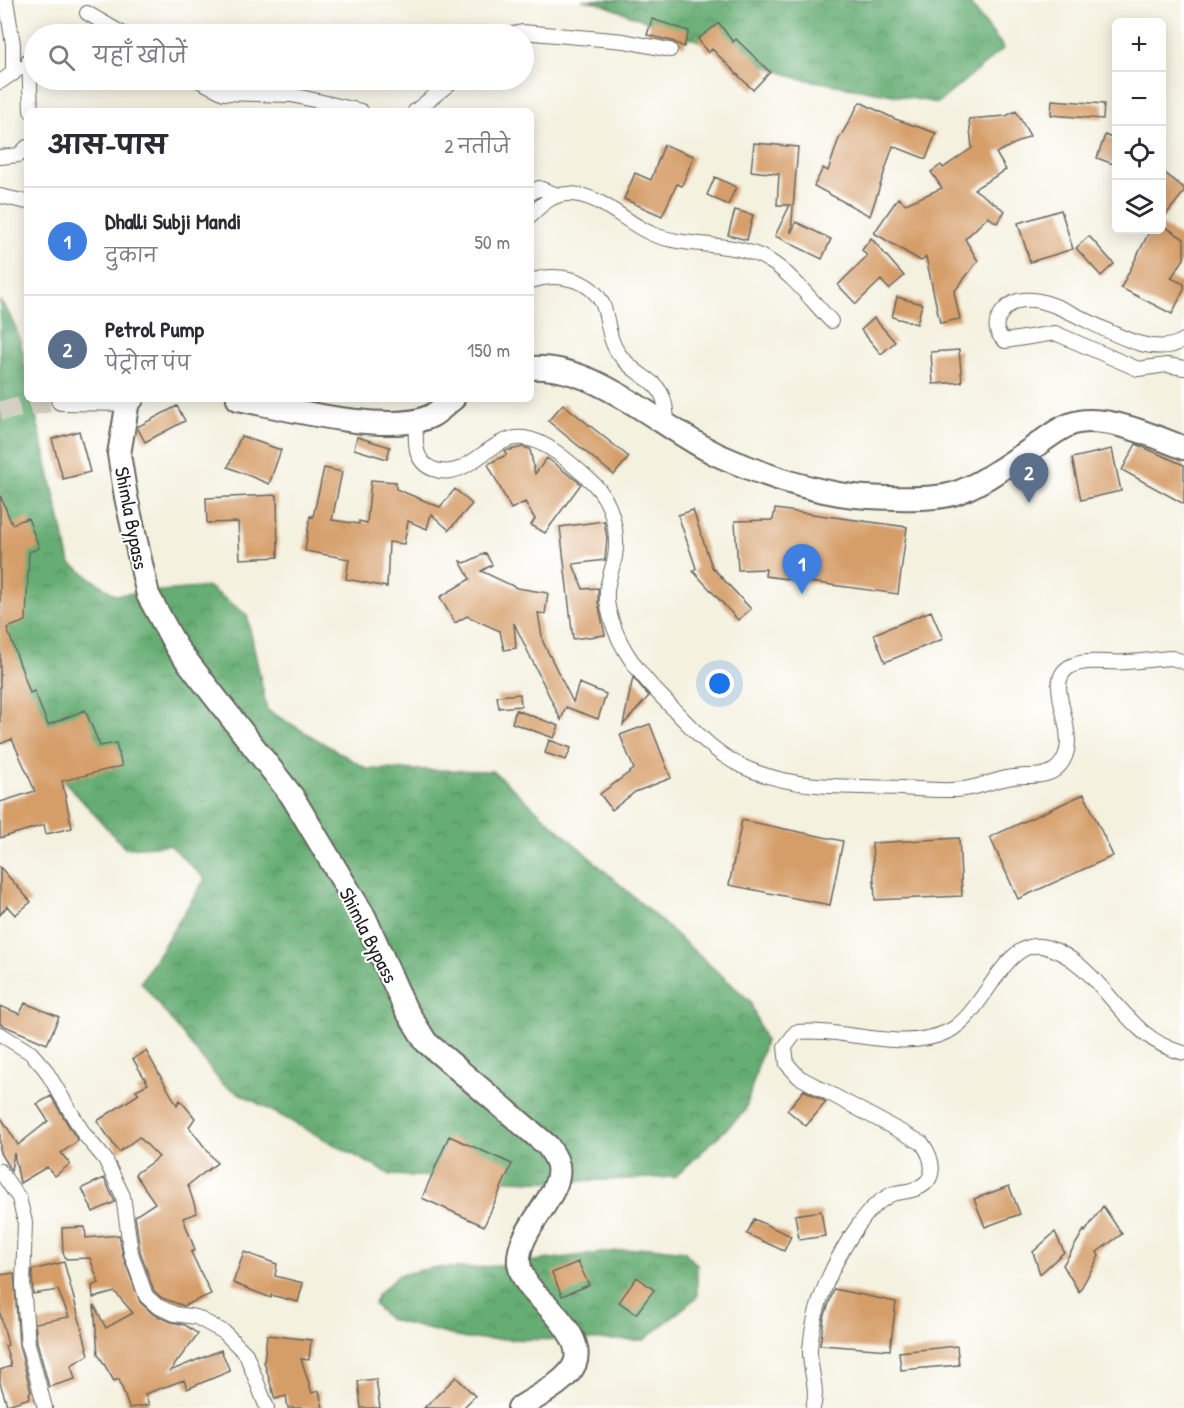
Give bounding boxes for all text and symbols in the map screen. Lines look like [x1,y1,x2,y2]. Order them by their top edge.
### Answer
map controls [1112,18,1166,234]
button: + [1112,18,1166,72]
search box [24,24,534,90]
text: यहाँ खोजें [93,40,187,70]
icon: search [45,41,78,74]
button: − [1112,72,1166,126]
button: locate [1112,126,1166,180]
text: आस-पास [48,127,167,162]
text: 2 नतीजे [444,132,510,159]
button: layers [1112,180,1166,234]
text: Dhalli Subji Mandi [105,206,241,236]
text: 1 [64,228,71,255]
text: 50 m [474,228,510,255]
text: दुकान [105,241,157,268]
text: Petrol Pump [105,314,204,344]
text: 2 [63,336,72,363]
text: 150 m [467,336,510,363]
text: पेट्रोल पंप [105,349,191,376]
pin: 2 [1010,454,1048,503]
street label: Shimla Bypass [109,464,155,572]
pin: 1 [782,544,822,594]
your location [705,669,734,698]
street label: Shimla Bypass [333,883,405,988]

